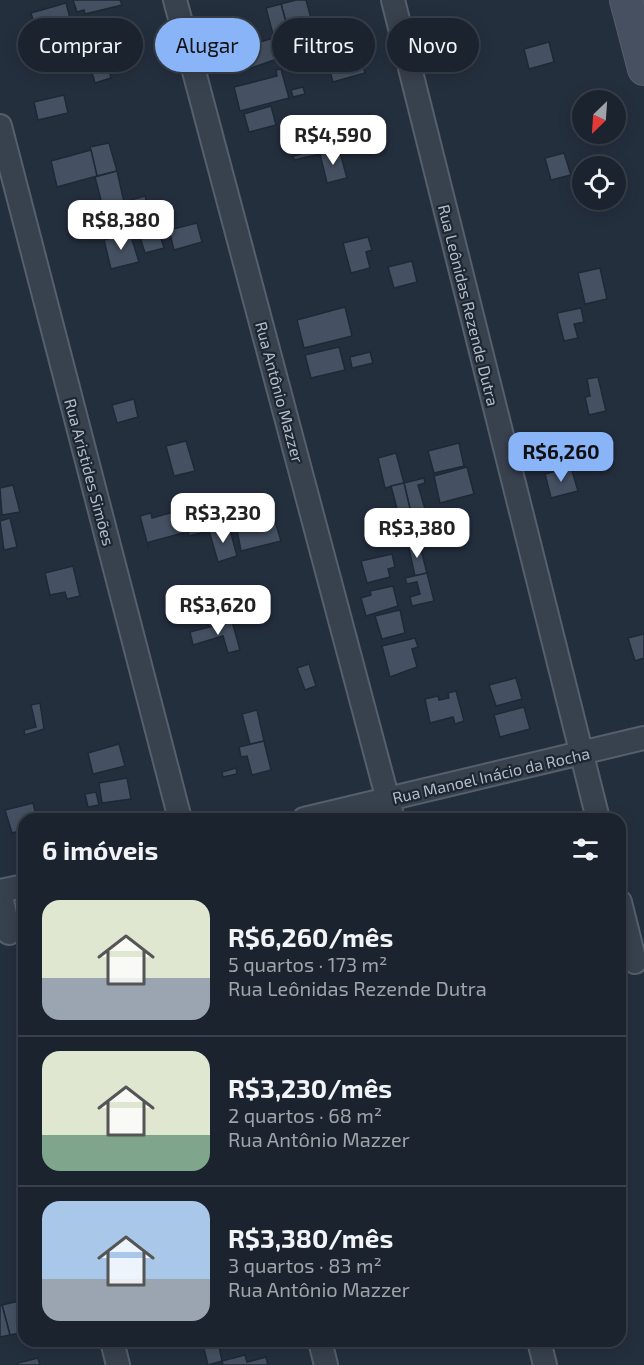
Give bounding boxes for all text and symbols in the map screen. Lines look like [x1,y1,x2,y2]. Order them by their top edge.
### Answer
chip: Comprar [18,18,143,72]
chip: Alugar [155,18,260,72]
chip: Filtros [272,18,375,72]
chip: Novo [387,18,479,72]
north arrow [572,90,626,144]
map controls [572,90,626,210]
pin: R$4,590 [278,115,388,166]
text: R$4,590 [294,122,372,146]
button: locate [572,156,626,210]
pin: R$8,380 [66,200,176,251]
street label: Rua Leônidas Rezende Dutra [435,202,503,408]
text: R$8,380 [82,207,160,231]
street label: Rua Antônio Mazzer [252,319,308,465]
street label: Rua Aristides Simões [61,396,119,548]
pin: R$6,260 [506,432,616,483]
text: R$6,260 [522,439,600,463]
pin: R$3,230 [168,493,278,544]
text: R$3,230 [185,500,261,524]
pin: R$3,380 [362,508,472,559]
text: R$3,380 [378,515,456,539]
pin: R$3,620 [163,585,273,636]
text: R$3,620 [180,592,256,616]
street label: Rua Manoel Inácio da Rocha [390,743,592,807]
icon: filters [569,833,602,866]
text: 6 imóveis [42,834,158,865]
text: R$6,260/mês [228,921,393,952]
icon: home [90,924,162,996]
text: 5 quartos · 173 m² [228,952,387,976]
text: Rua Leônidas Rezende Dutra [228,976,487,1000]
text: R$3,230/mês [228,1072,392,1103]
icon: home [90,1075,162,1147]
text: 2 quartos · 68 m² [228,1103,382,1127]
text: Rua Antônio Mazzer [228,1127,410,1151]
text: R$3,380/mês [228,1222,393,1253]
icon: home [90,1225,162,1297]
text: 3 quartos · 83 m² [228,1253,382,1277]
text: Rua Antônio Mazzer [228,1277,410,1301]

